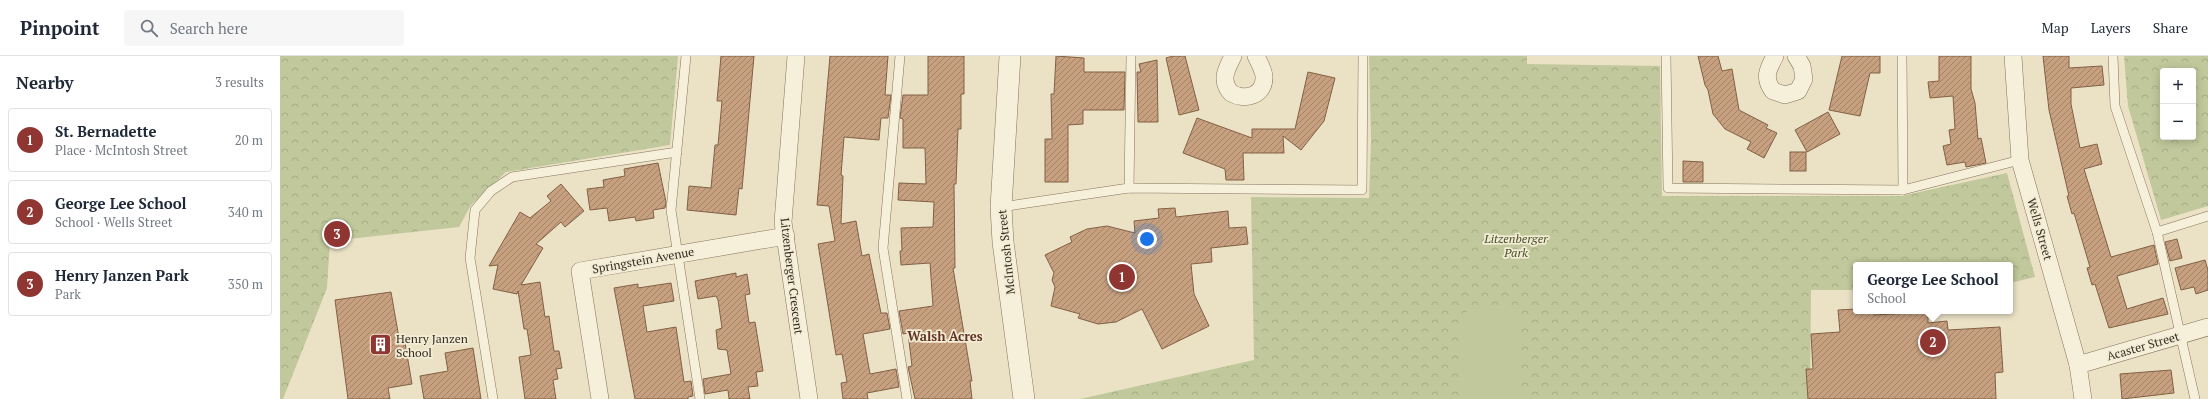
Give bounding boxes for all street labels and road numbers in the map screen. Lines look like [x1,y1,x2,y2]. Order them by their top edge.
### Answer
street label: Wells Street [2024,196,2056,262]
street label: McIntosh Street [994,208,1018,295]
street label: Litzenberger Crescent [777,217,807,336]
street label: Springstein Avenue [591,244,695,276]
street label: Acaster Street [2105,328,2181,363]

